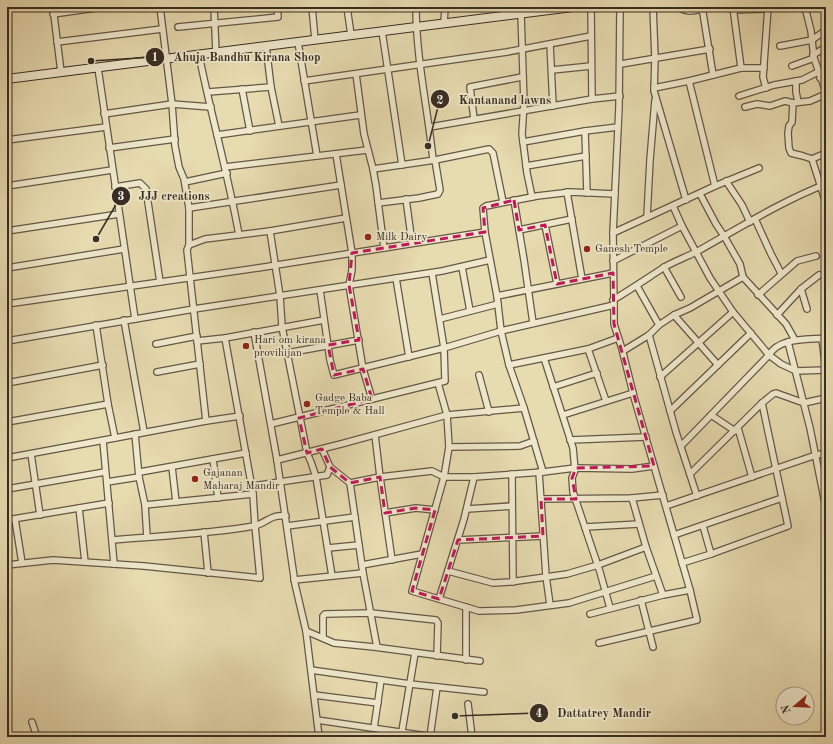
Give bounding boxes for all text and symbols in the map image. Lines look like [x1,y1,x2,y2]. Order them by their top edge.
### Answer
callout: Ahuja Bandhu Kirana Shop [145,45,328,69]
text: 1 [152,52,158,64]
text: Ahuja Bandhu Kirana Shop [173,52,321,64]
callout: Kantanand lawns [430,87,559,111]
text: 2 [437,95,444,107]
text: Kantanand lawns [459,95,551,107]
callout: JJJ creations [111,184,218,208]
text: 3 [118,191,125,203]
text: JJJ creations [138,191,210,203]
marker: Milk Dairy [363,232,373,242]
place label: Milk Dairy [376,232,427,243]
marker: Ganesh Temple [582,244,592,254]
place label: Ganesh Temple [595,244,668,255]
place label: Hari om kirana provihijan [254,335,327,359]
marker: Hari om kirana provihijan [241,341,251,351]
place label: Gadge Baba Temple & Hall [315,393,385,417]
marker: Gadge Baba Temple & Hall [302,399,312,409]
place label: Gajanan Maharaj Mandir [203,468,280,492]
marker: Gajanan Maharaj Mandir [190,474,200,484]
north arrow [775,686,815,726]
callout: Dattatrey Mandir [529,701,659,725]
text: N [780,702,794,715]
text: 4 [536,708,543,720]
text: Dattatrey Mandir [557,708,651,720]

